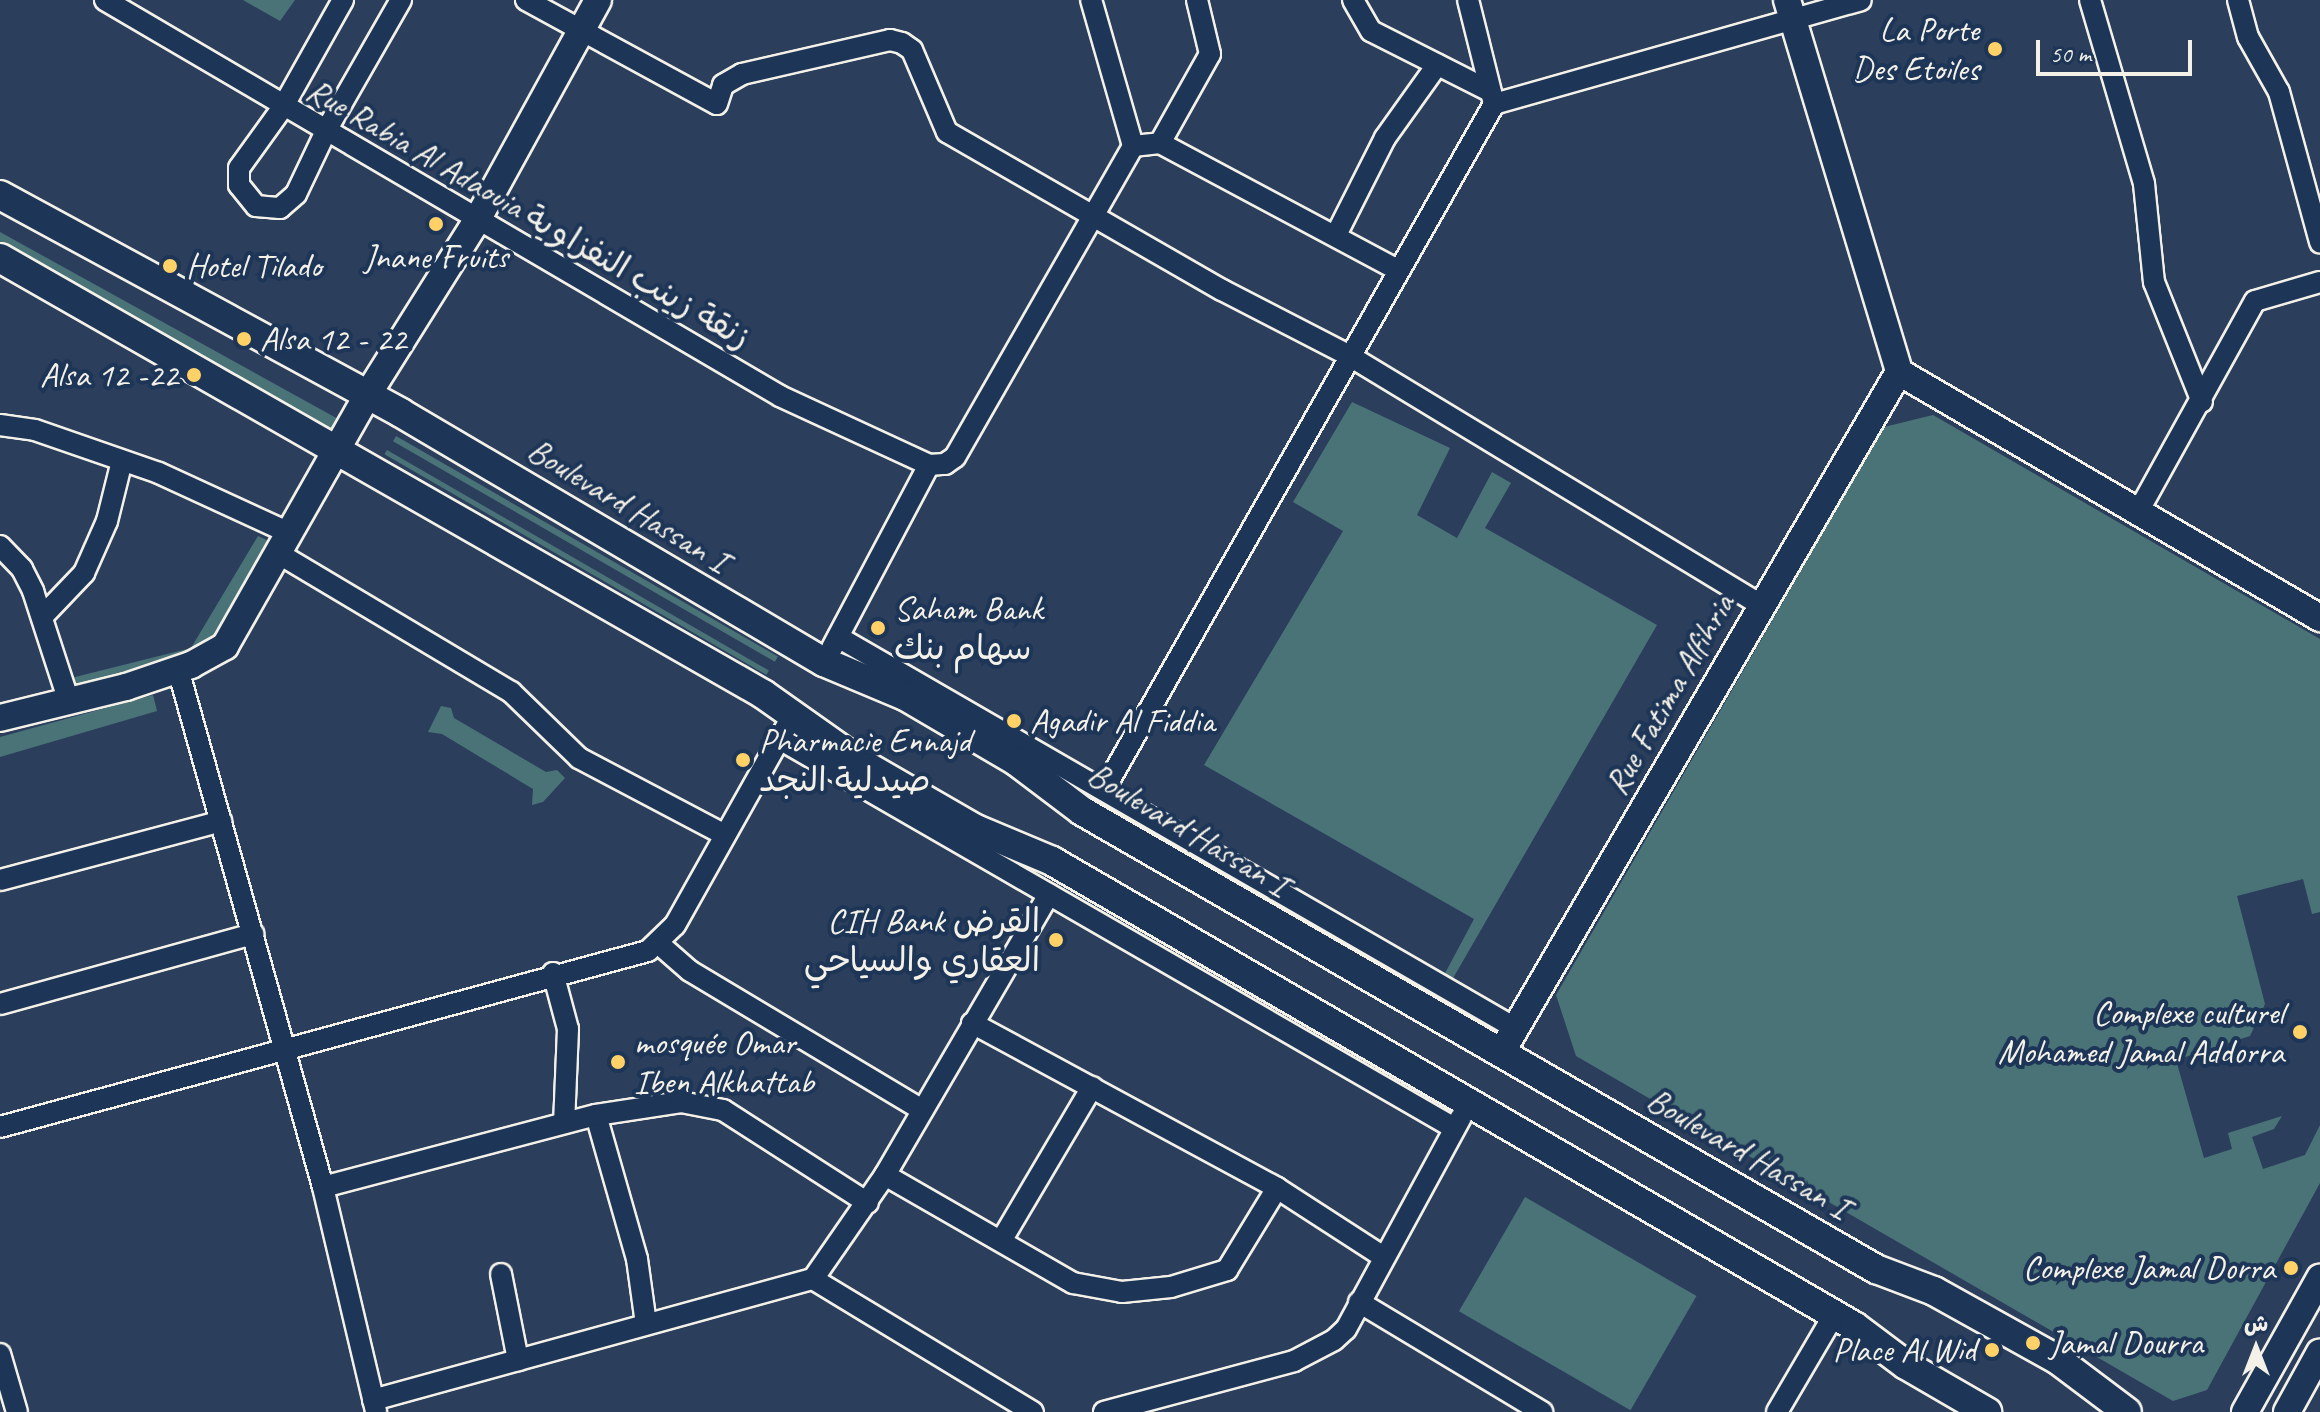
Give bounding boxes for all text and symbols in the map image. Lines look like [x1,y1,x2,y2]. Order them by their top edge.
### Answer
place label: La Porte Des Etoiles [1852,9,1979,88]
scale bar [2040,24,2196,74]
text: 50 m [2050,39,2091,69]
marker: La Porte Des Etoiles [1986,40,2004,58]
street label: Rue Rabia Al Adaouia زنقة زينب النفزاوية [299,68,759,358]
marker: Jnane Fruits [427,215,445,233]
place label: Jnane Fruits [364,237,508,277]
place label: Hotel Tilado [186,246,320,286]
marker: Hotel Tilado [161,257,179,275]
place label: Alsa 12 - 22 [260,319,406,359]
marker: Alsa 12 - 22 [235,330,253,348]
place label: Alsa 12 -22 [40,355,178,395]
marker: Alsa 12 -22 [185,366,203,384]
street label: Boulevard Hassan I [520,429,736,581]
street label: Rue Fatima Alfihria [1595,586,1743,802]
place label: Saham Bank سهام بنك [894,588,1044,668]
marker: Saham Bank سهام بنك [869,619,887,637]
place label: Agadir Al Fiddia [1030,701,1214,741]
marker: Agadir Al Fiddia [1005,712,1023,730]
place label: Pharmacie Ennajd صيدلية النجد [759,720,972,800]
marker: Pharmacie Ennajd صيدلية النجد [734,751,752,769]
street label: Boulevard Hassan I [1080,753,1296,905]
place label: CIH Bank القرض العقاري والسياحي [804,900,1040,980]
marker: CIH Bank القرض العقاري والسياحي [1047,931,1065,949]
place label: Complexe culturel Mohamed Jamal Addorra [1999,992,2284,1072]
place label: mosquée Omar Iben Alkhattab [634,1022,814,1102]
marker: Complexe culturel Mohamed Jamal Addorra [2291,1023,2309,1041]
marker: mosquée Omar Iben Alkhattab [609,1053,627,1071]
street label: Boulevard Hassan I [1640,1079,1856,1227]
place label: Complexe Jamal Dorra [2026,1248,2275,1288]
marker: Complexe Jamal Dorra [2282,1259,2300,1277]
north arrow [2216,1308,2296,1388]
text: ش [2244,1310,2268,1338]
place label: Jamal Dourra [2049,1323,2204,1363]
place label: Place Al Wid [1832,1330,1976,1370]
marker: Jamal Dourra [2024,1334,2042,1352]
marker: Place Al Wid [1983,1341,2001,1359]

